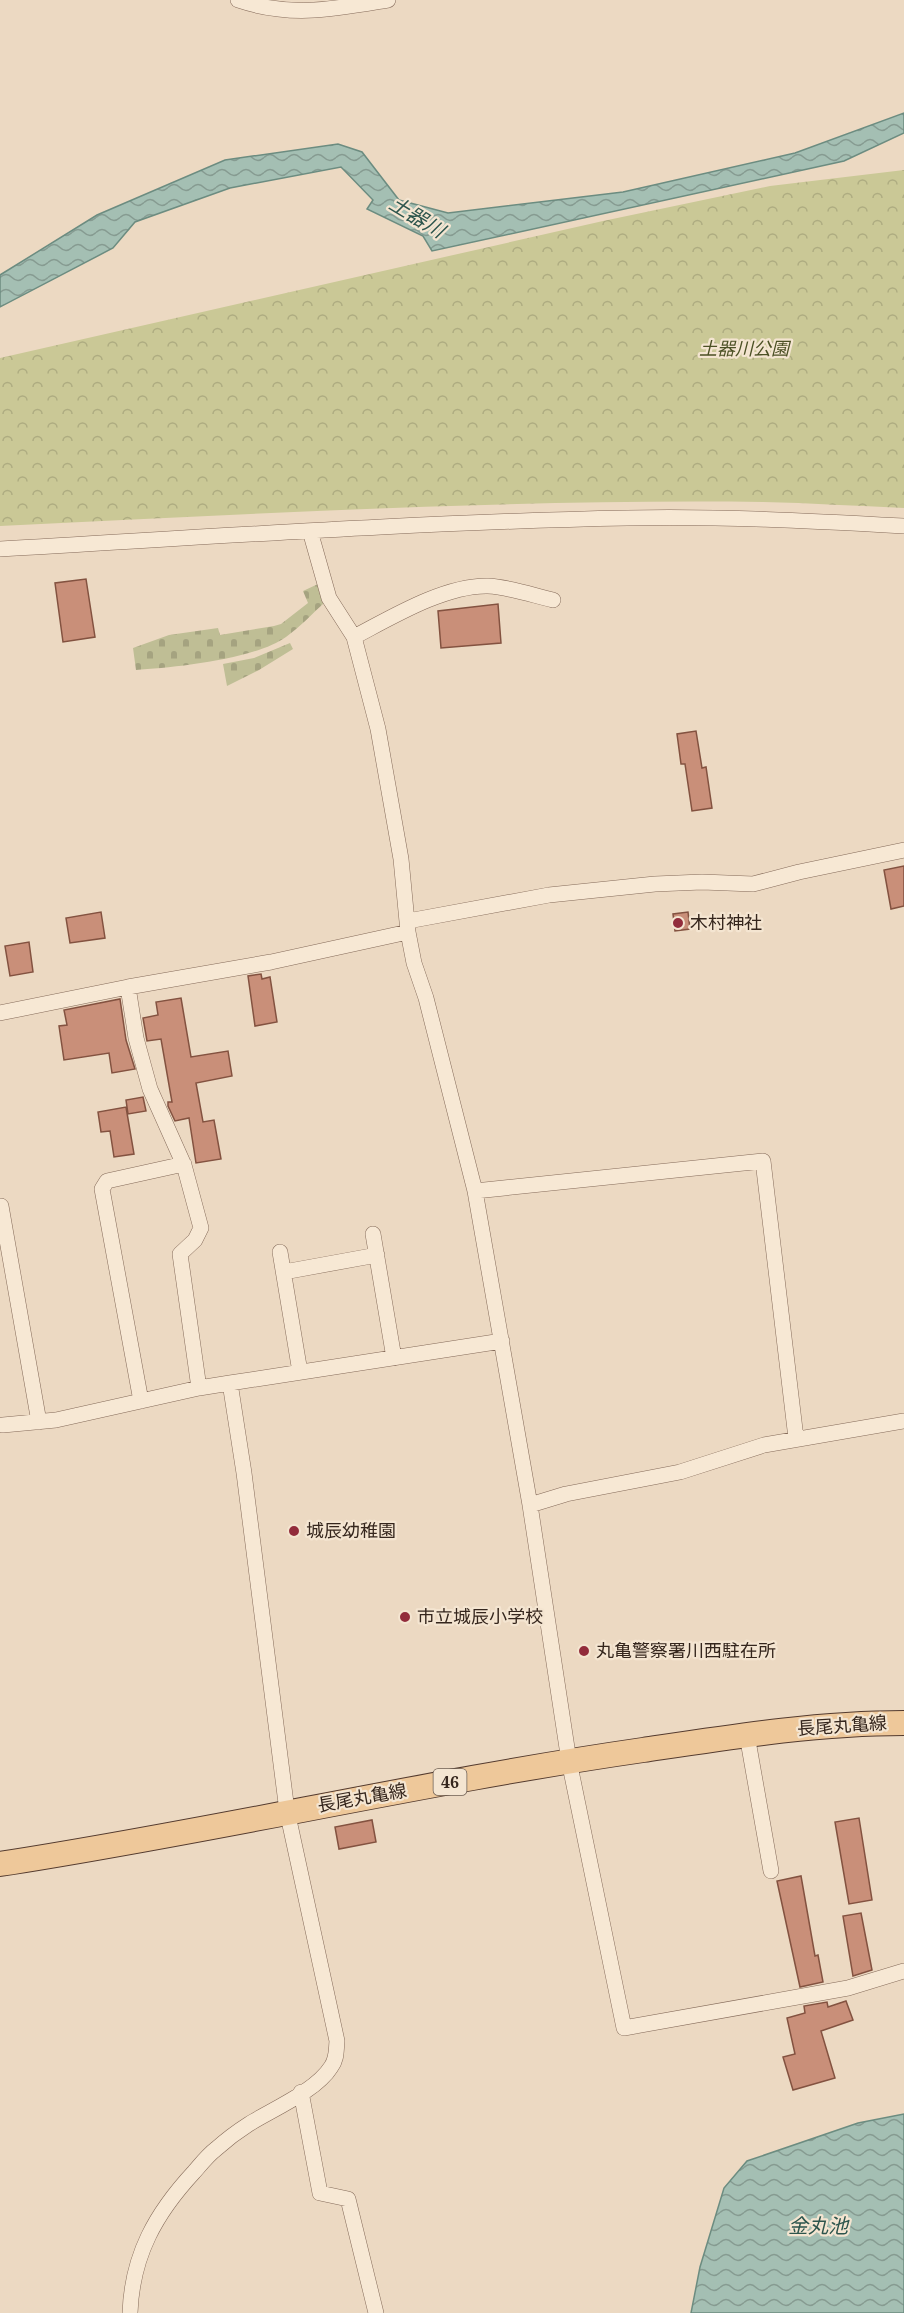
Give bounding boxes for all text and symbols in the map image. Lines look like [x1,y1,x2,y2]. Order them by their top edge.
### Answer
water label: 土器川 [385,190,452,245]
park label: 土器川公園 [699,336,792,360]
place label: 木村神社 [690,910,762,934]
marker: 木村神社 [671,916,685,930]
place label: 城辰幼稚園 [306,1518,396,1542]
marker: 城辰幼稚園 [287,1524,301,1538]
place label: 市立城辰小学校 [417,1604,543,1628]
marker: 市立城辰小学校 [398,1610,412,1624]
place label: 丸亀警察署川西駐在所 [596,1638,776,1662]
marker: 丸亀警察署川西駐在所 [577,1644,591,1658]
street label: 長尾丸亀線 [796,1710,888,1740]
road number: 46 [434,1769,466,1795]
street label: 長尾丸亀線 [315,1777,408,1817]
water label: 金丸池 [788,2212,850,2239]

